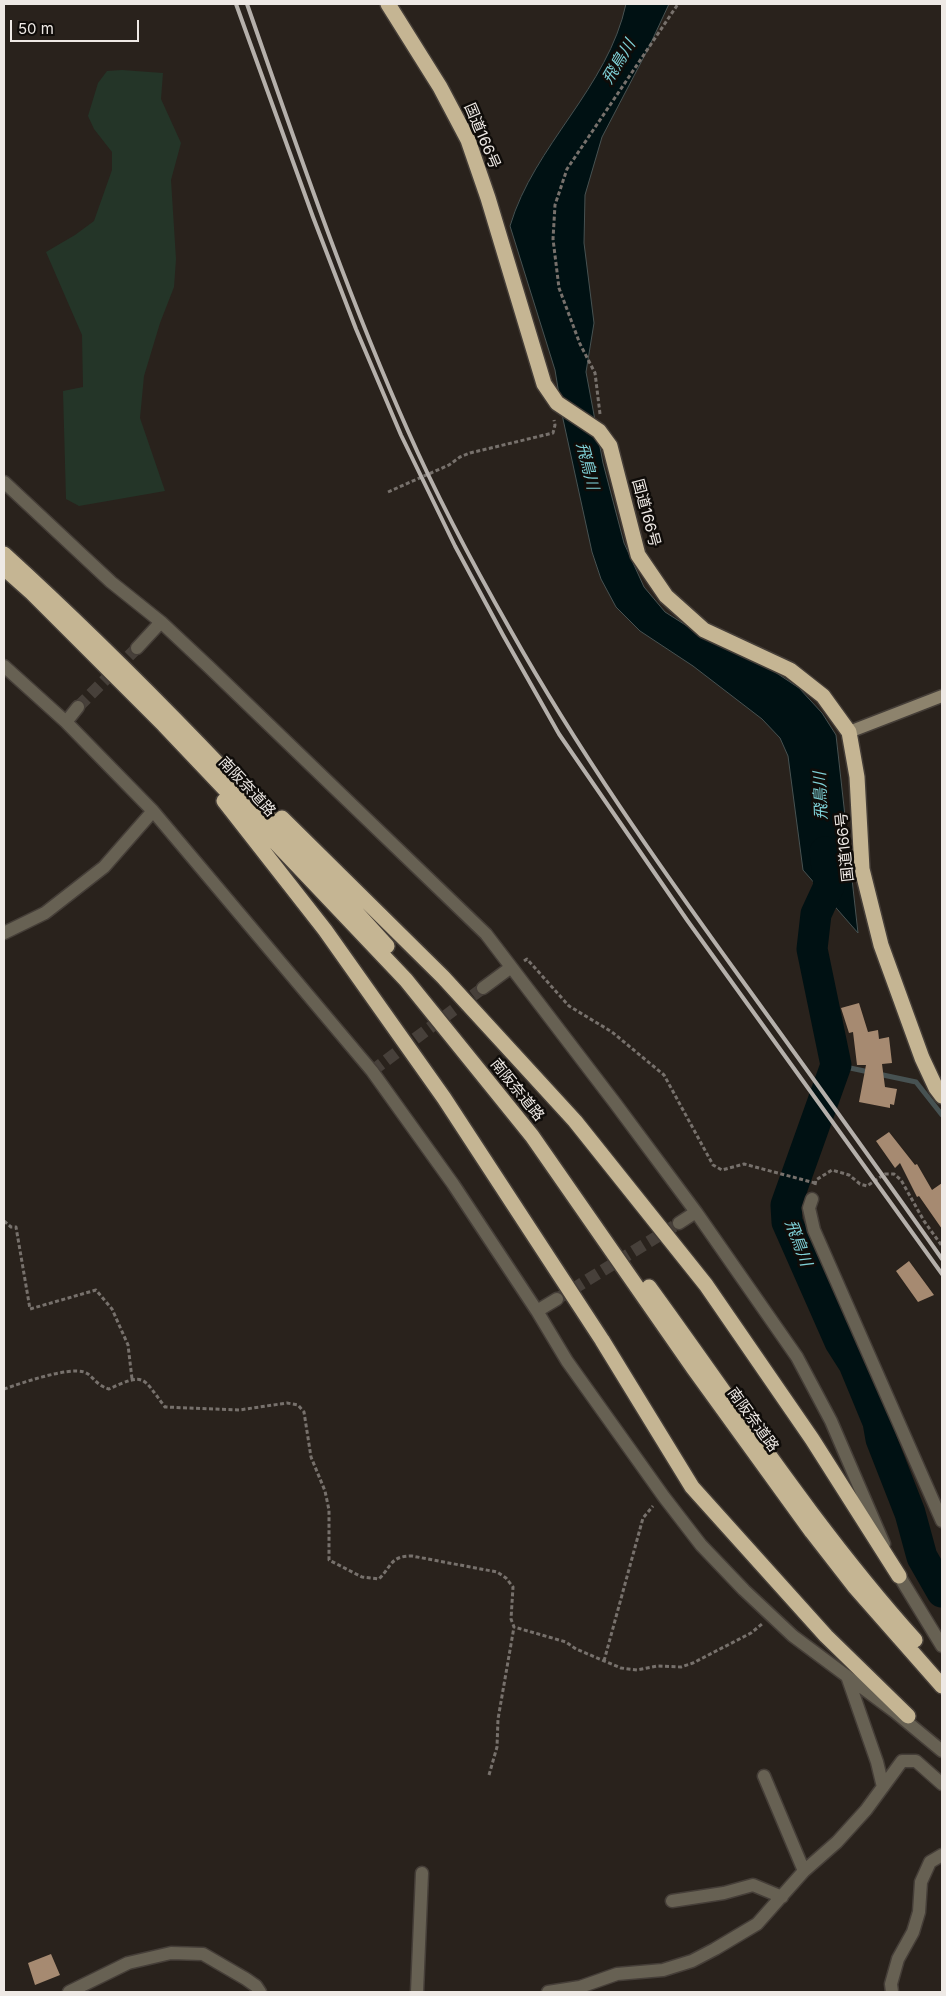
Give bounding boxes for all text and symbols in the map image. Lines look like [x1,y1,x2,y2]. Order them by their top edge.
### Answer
scale bar [12,10,141,42]
text: 50 m [18,19,54,38]
water label: 飛鳥川 [598,36,640,88]
street label: 国道166号 [460,100,504,172]
water label: 飛鳥川 [572,440,602,492]
street label: 国道166号 [628,477,664,549]
street label: 南阪奈道路 [215,753,279,821]
water label: 飛鳥川 [811,772,831,820]
street label: 国道166号 [832,811,858,883]
street label: 南阪奈道路 [486,1055,548,1125]
water label: 飛鳥川 [780,1217,816,1269]
street label: 南阪奈道路 [724,1384,782,1456]

